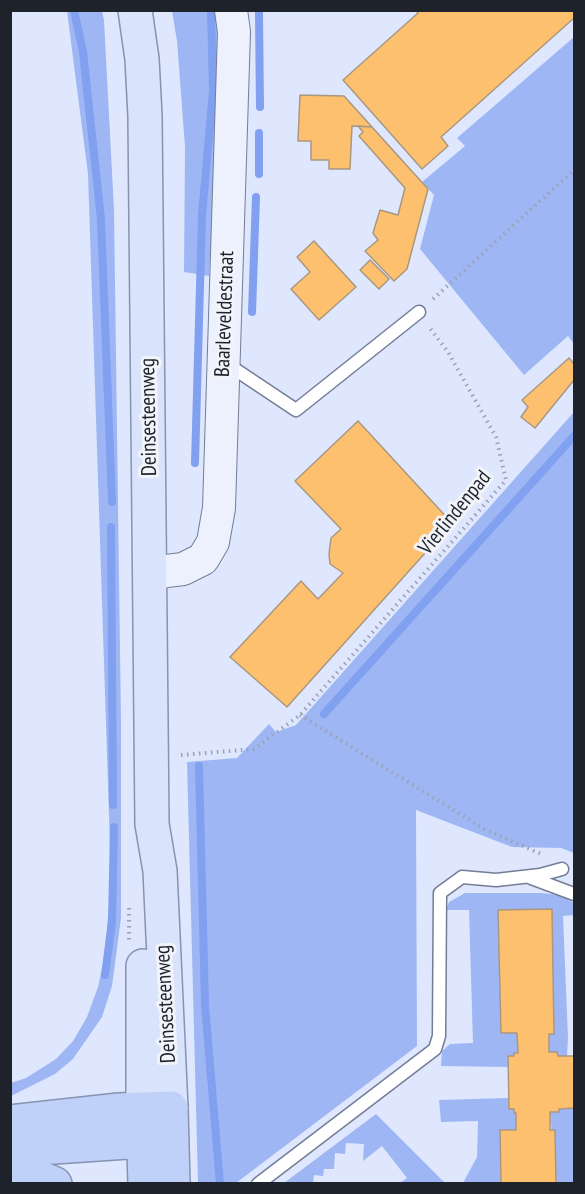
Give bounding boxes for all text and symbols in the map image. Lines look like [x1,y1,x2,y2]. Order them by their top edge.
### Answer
street label: Baarleveldestraat [210,250,240,378]
street label: Deinsesteenweg [135,358,163,476]
street label: Vierlindenpad [413,466,497,560]
street label: Deinsesteenweg [150,944,182,1064]

